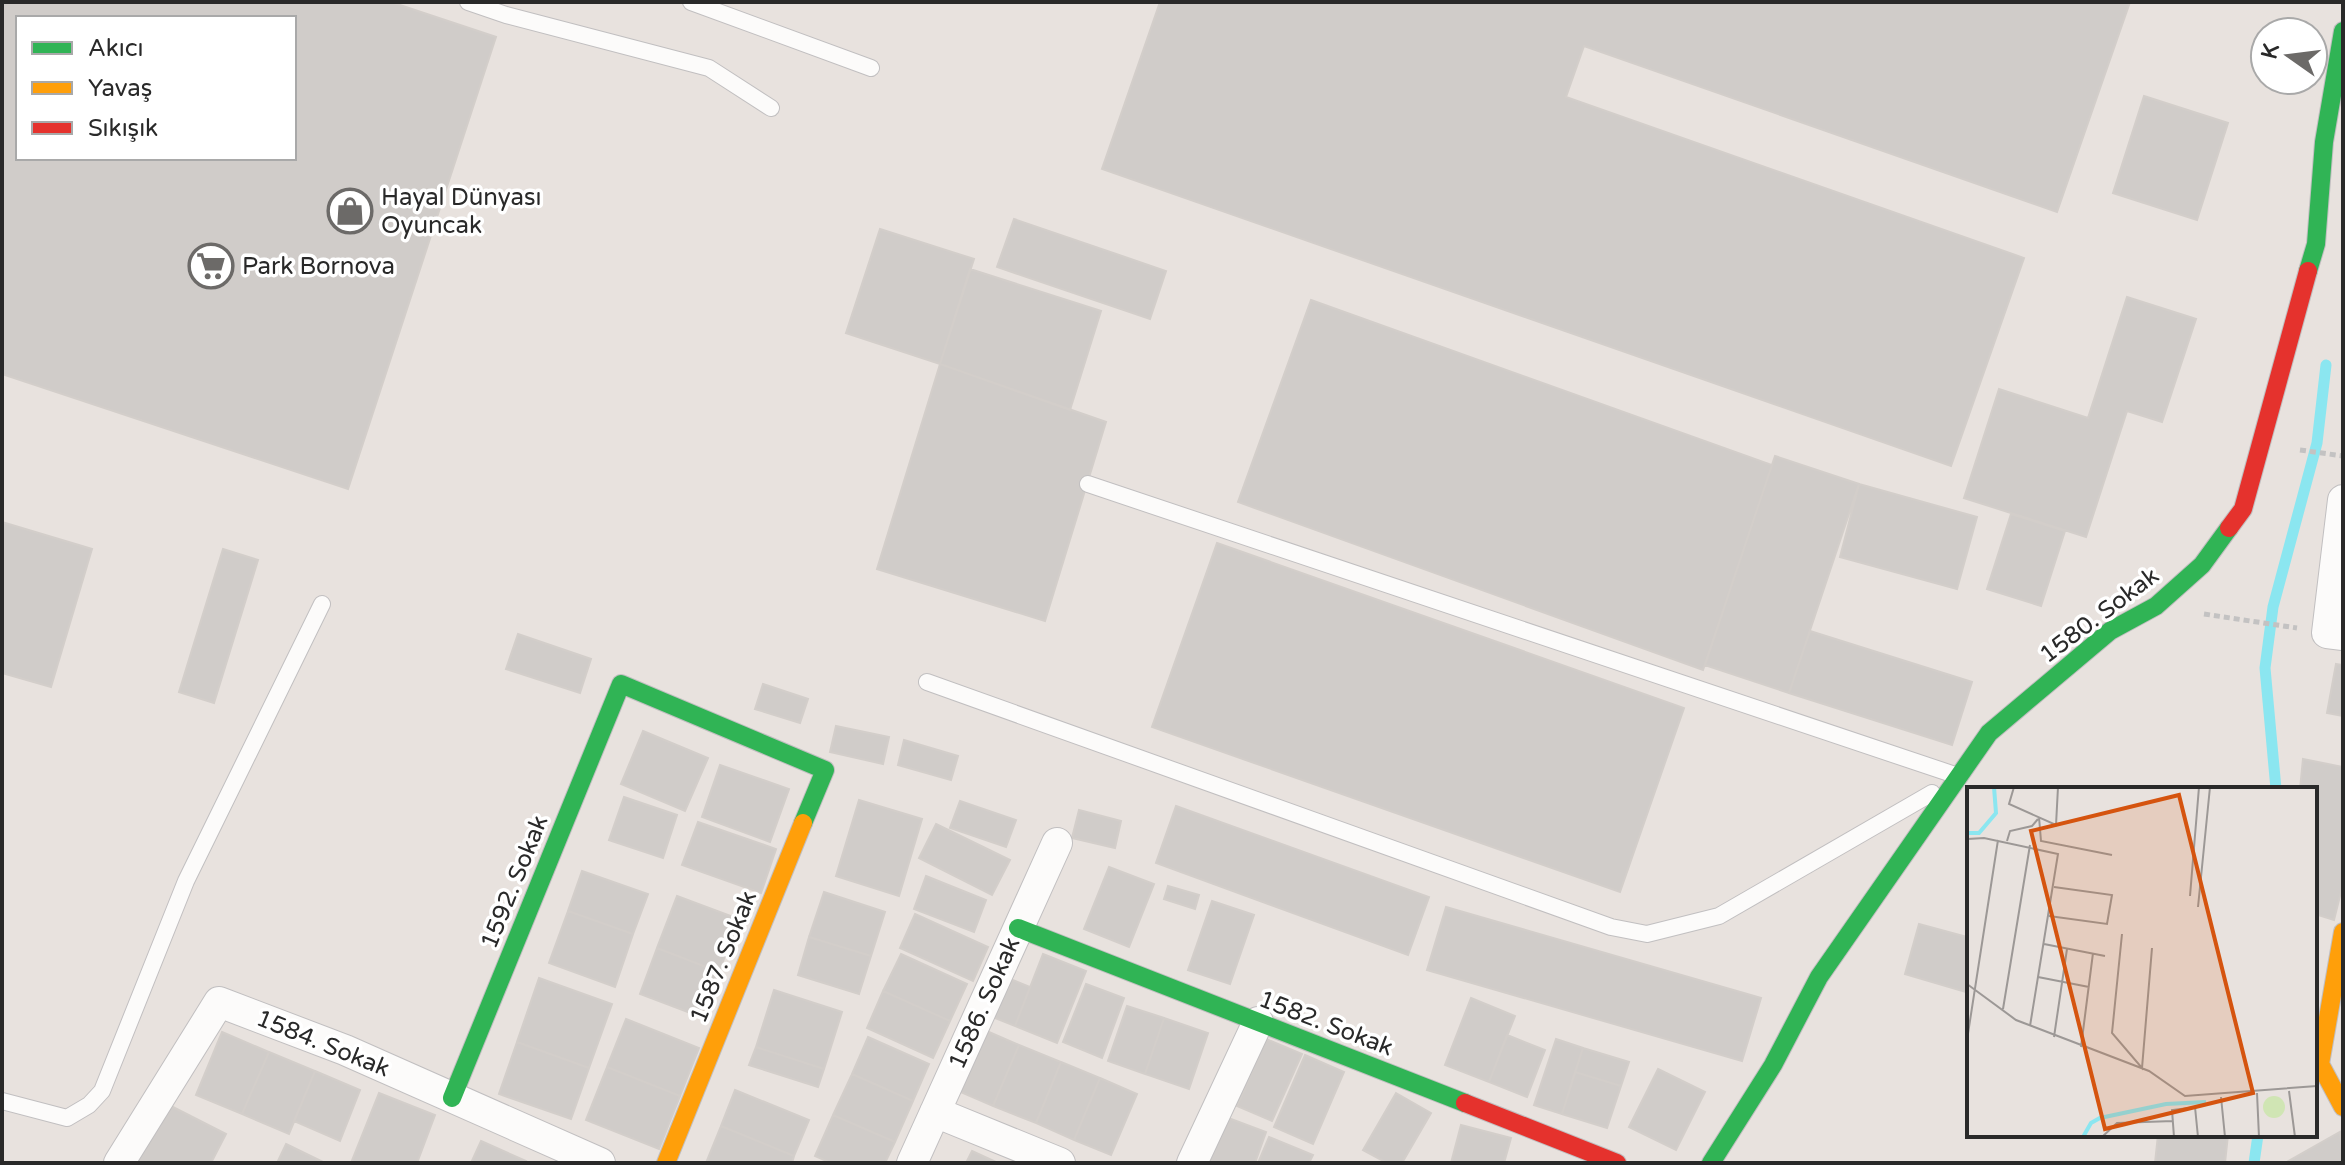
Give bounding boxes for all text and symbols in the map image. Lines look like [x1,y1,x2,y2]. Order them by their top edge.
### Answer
legend [16,16,296,160]
north arrow [2249,16,2329,96]
text: Akıcı [88,34,144,63]
text: K [2256,41,2285,62]
text: Yavaş [88,74,152,103]
text: Sıkışık [88,114,158,143]
place label: Hayal Dünyası Oyuncak [381,183,541,240]
shop icon: Hayal Dünyası Oyuncak [326,187,374,235]
supermarket icon: Park Bornova [187,242,235,290]
place label: Park Bornova [242,252,395,281]
street label: 1580. Sokak [2034,561,2165,670]
inset map [1967,787,2317,1137]
street label: 1592. Sokak [475,811,554,953]
street label: 1587. Sokak [684,887,763,1028]
street label: 1586. Sokak [942,933,1026,1074]
street label: 1582. Sokak [1255,985,1397,1062]
street label: 1584. Sokak [252,1004,394,1083]

